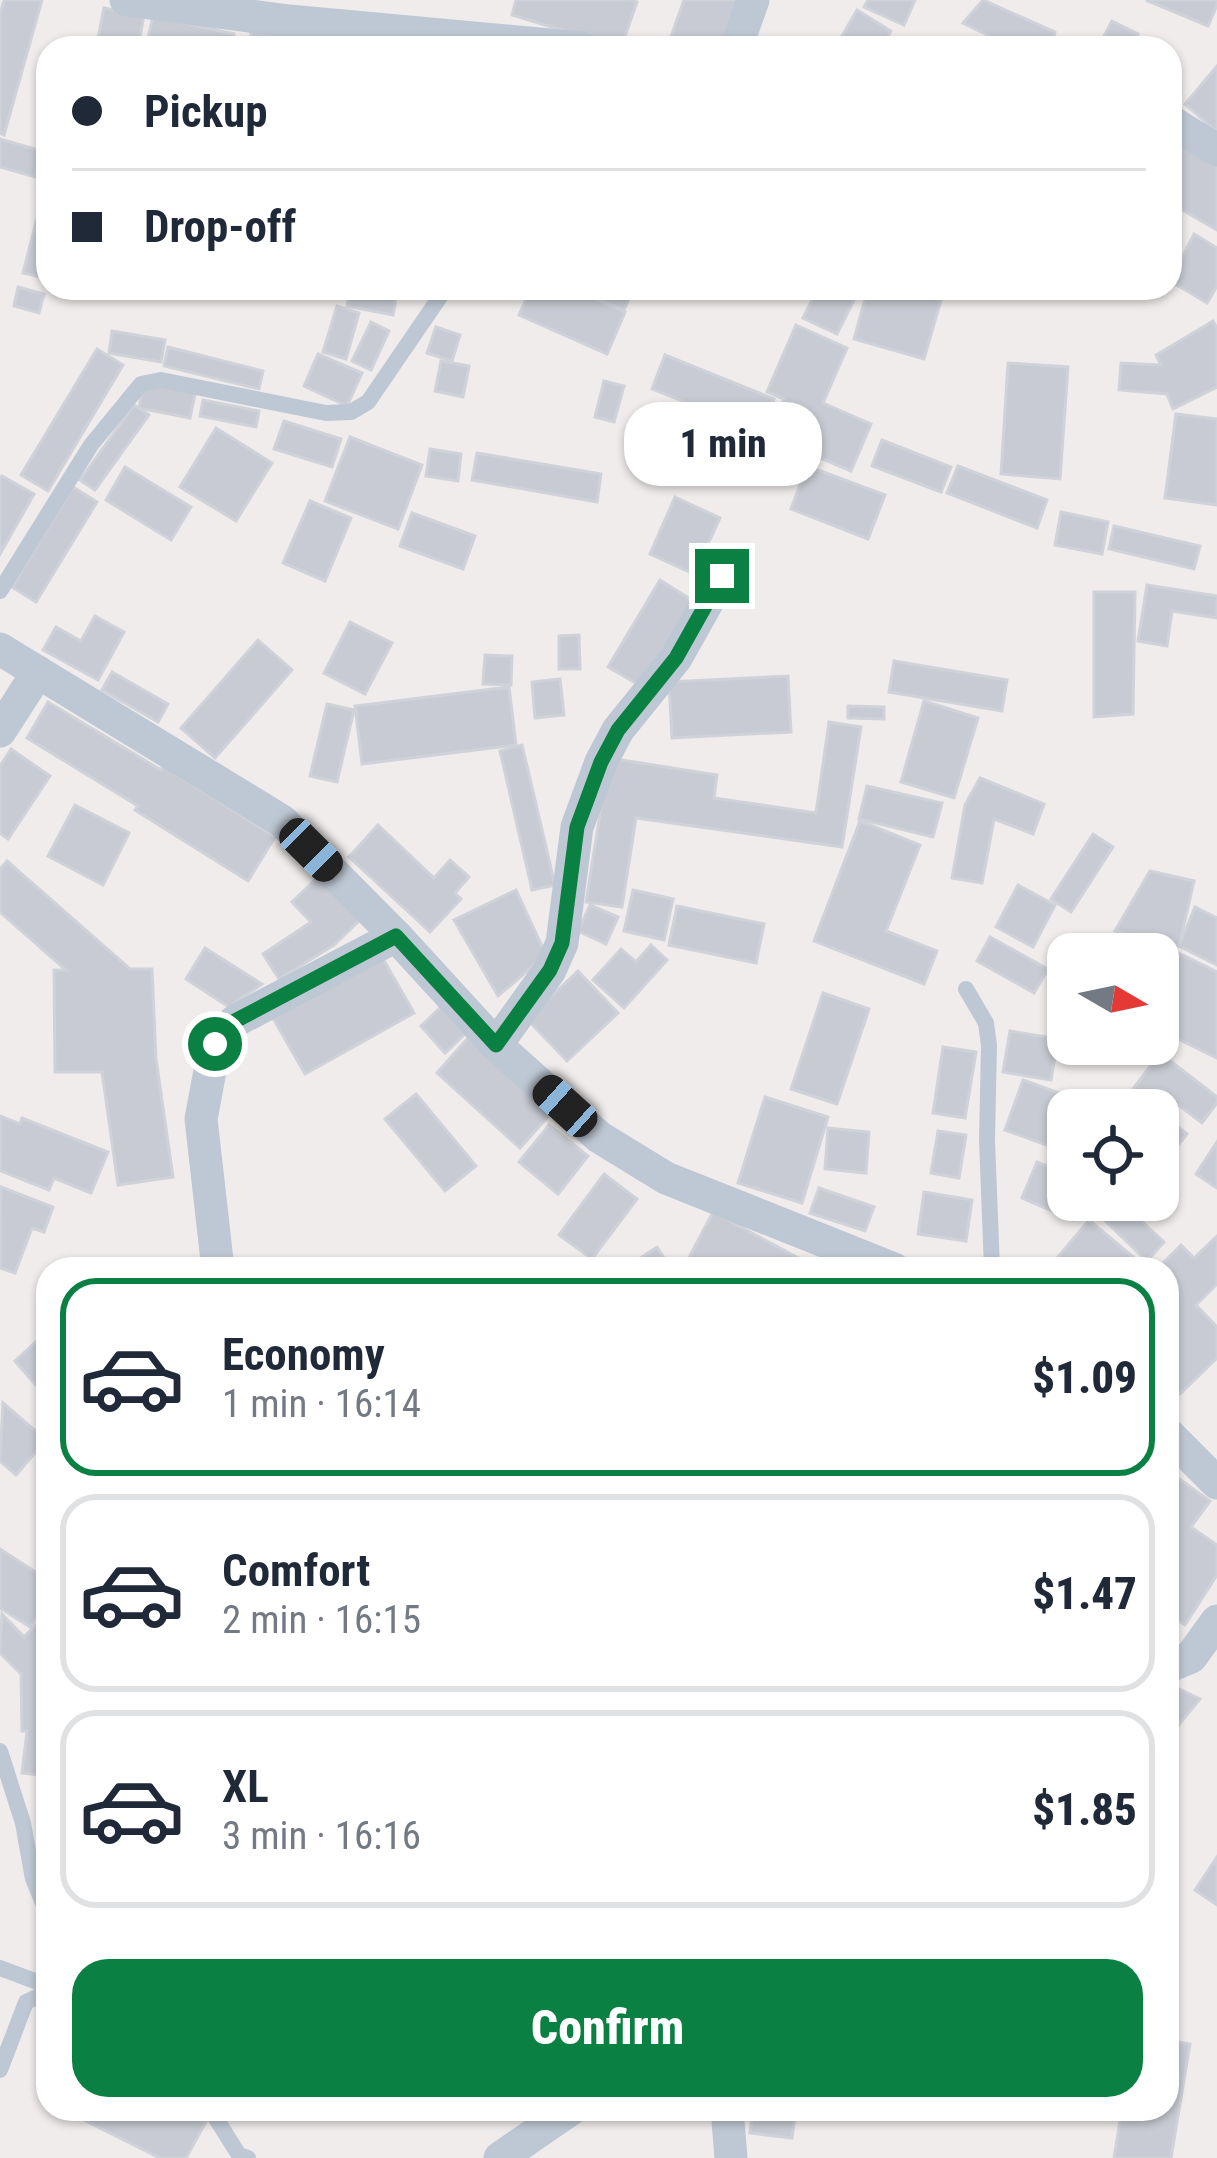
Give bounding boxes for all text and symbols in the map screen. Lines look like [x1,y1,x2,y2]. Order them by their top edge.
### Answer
text: Pickup [144,85,268,138]
text: Drop-off [144,200,296,253]
callout: 1 min [623,402,821,486]
text: 1 min [680,421,766,467]
route end [695,549,749,603]
car [273,812,349,888]
north arrow [1047,933,1179,1065]
map controls [1047,933,1179,1221]
route start [188,1017,242,1071]
car [526,1069,604,1143]
button: locate [1047,1089,1179,1221]
icon: car [78,1323,186,1431]
text: Economy [222,1328,385,1381]
text: $1.09 [1032,1351,1137,1404]
text: 1 min · 16:14 [222,1381,421,1427]
icon: car [78,1539,186,1647]
text: Comfort [222,1544,370,1597]
text: $1.47 [1032,1567,1137,1620]
text: 2 min · 16:15 [222,1597,421,1643]
icon: car [78,1755,186,1863]
text: XL [222,1760,269,1813]
text: $1.85 [1032,1783,1137,1836]
text: 3 min · 16:16 [222,1813,421,1859]
button: Confirm [72,1959,1143,2097]

